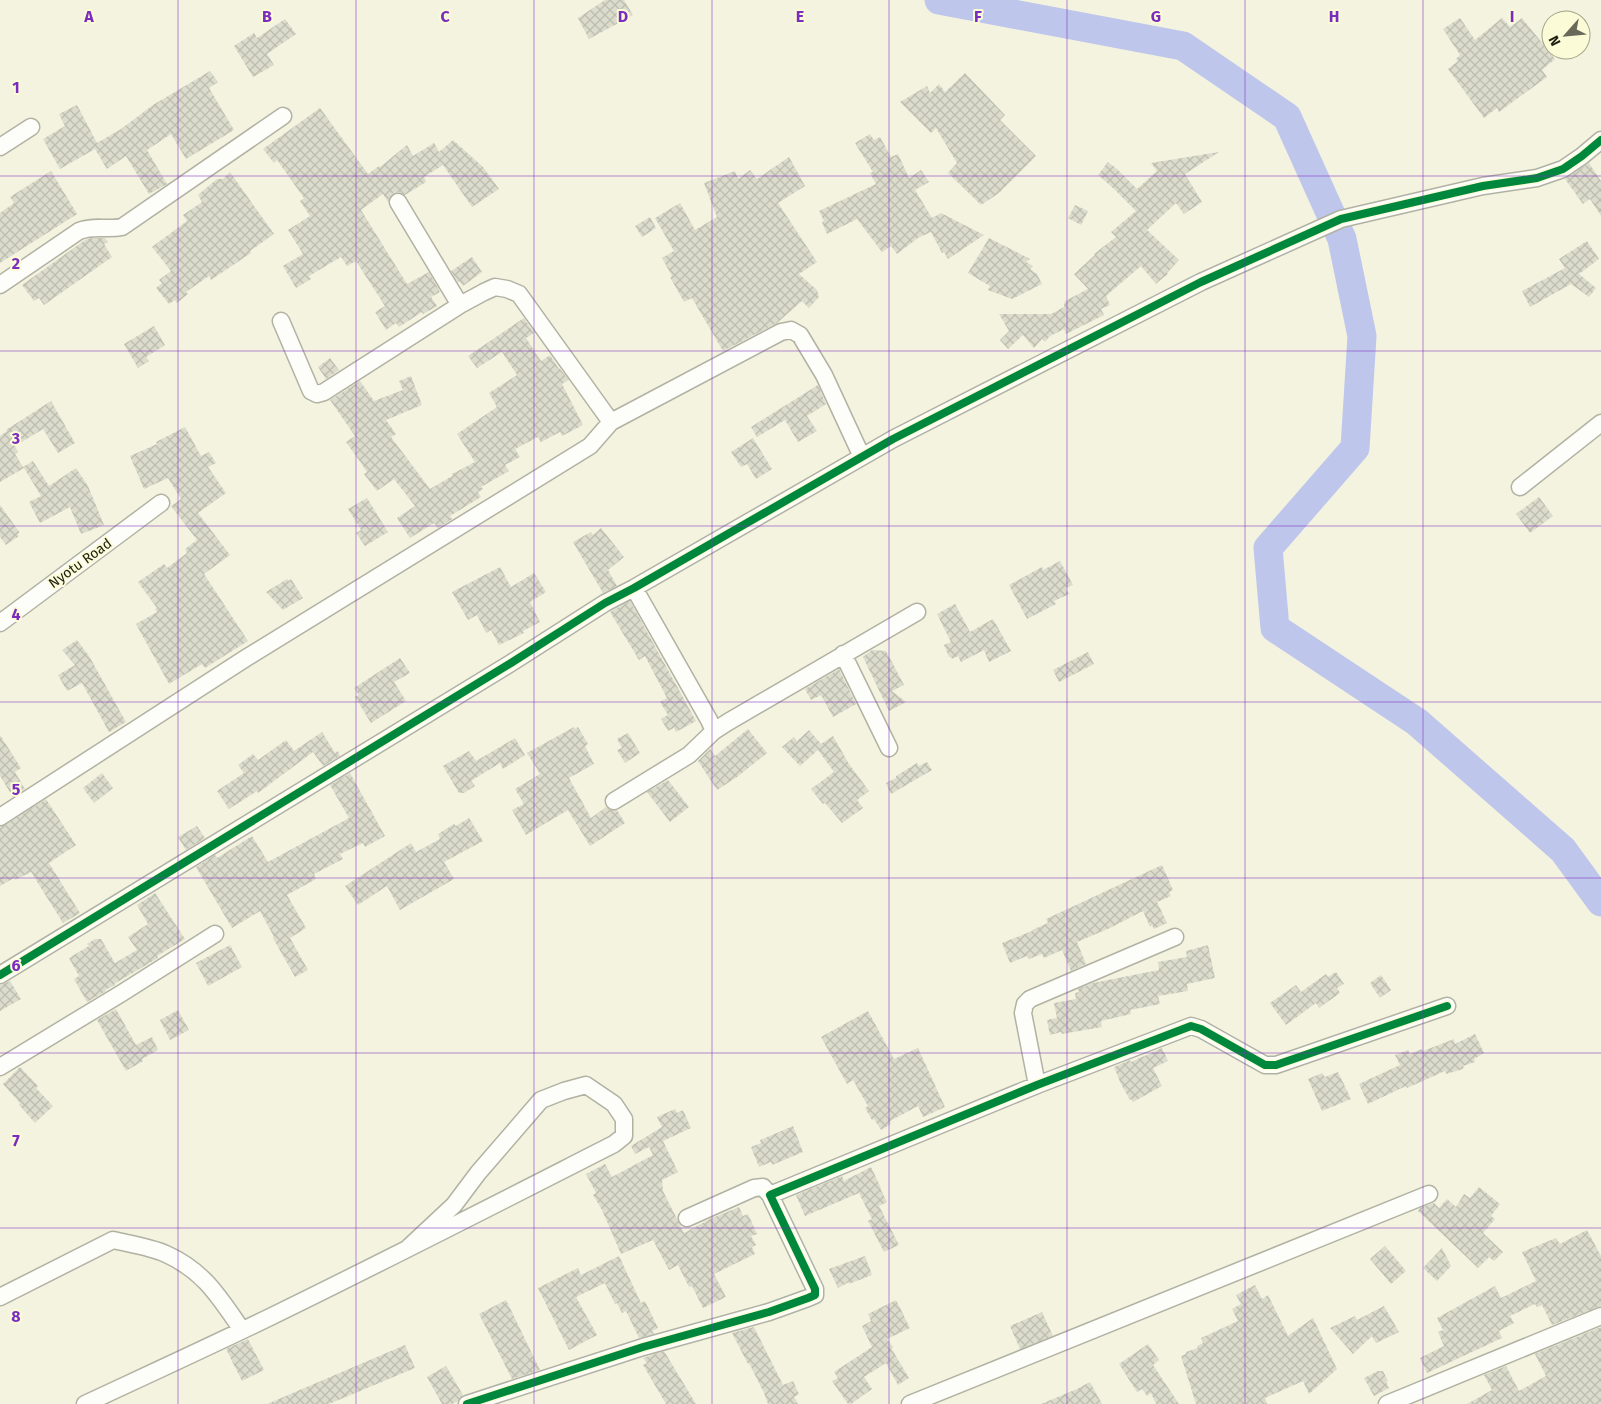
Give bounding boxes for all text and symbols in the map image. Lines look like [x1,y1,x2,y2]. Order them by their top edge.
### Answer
text: A [83,7,94,26]
text: B [262,7,272,26]
text: C [440,7,450,26]
text: D [618,7,628,26]
text: E [796,7,804,26]
text: F [974,7,982,26]
text: G [1151,7,1161,26]
text: H [1329,7,1339,26]
text: I [1510,7,1514,26]
north arrow [1541,10,1591,60]
text: N [1545,33,1565,49]
text: 1 [12,78,20,97]
text: 2 [12,254,20,273]
text: 3 [11,429,20,448]
street label: Nyotu Road [45,535,115,592]
text: 4 [11,605,21,624]
text: 5 [12,780,21,799]
text: 6 [11,956,21,975]
text: 7 [12,1131,20,1150]
text: 8 [11,1307,21,1326]

